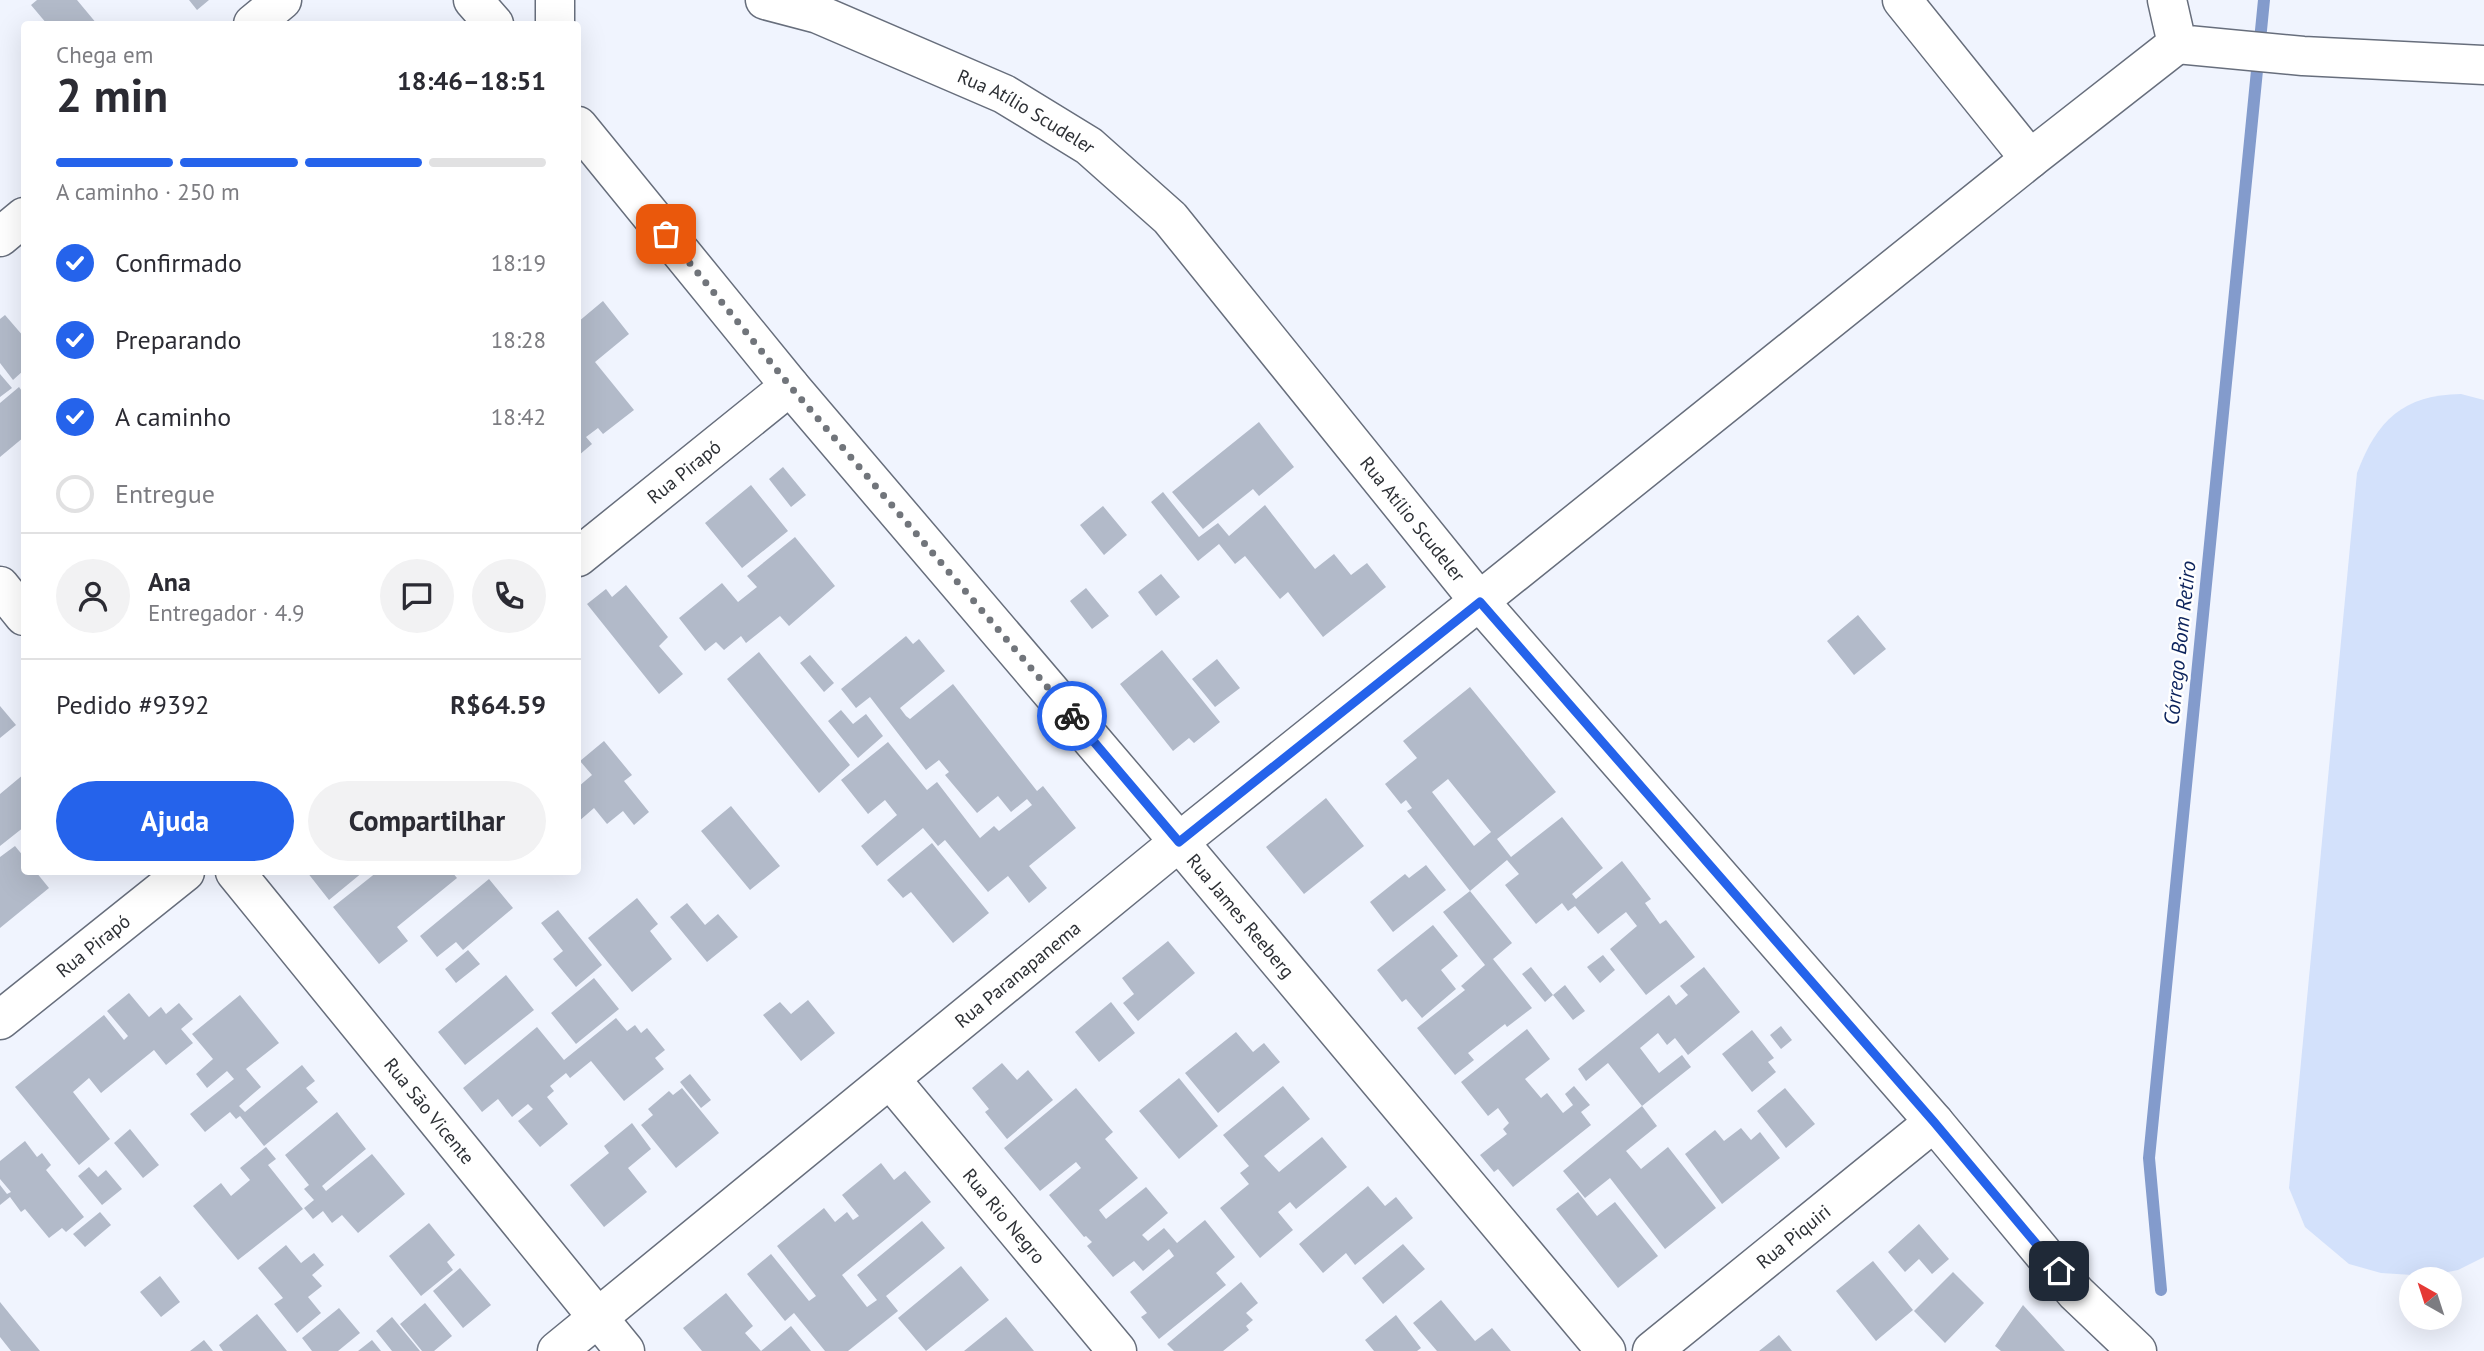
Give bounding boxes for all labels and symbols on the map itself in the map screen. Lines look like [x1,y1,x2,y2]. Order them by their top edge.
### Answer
street label: Rua Atílio Scudeler [954,63,1101,159]
pin [636,204,696,264]
street label: Rua Pirapó [642,435,726,509]
street label: Rua Atílio Scudeler [1355,451,1471,587]
water label: Córrego Bom Retiro [2157,559,2202,726]
courier [1037,681,1107,751]
street label: Rua James Reeberg [1182,849,1300,983]
street label: Rua Pirapó [51,909,135,983]
street label: Rua Paranapanema [950,916,1085,1033]
street label: Rua São Vicente [379,1053,480,1169]
street label: Rua Rio Negro [958,1163,1051,1268]
street label: Rua Piquiri [1751,1199,1835,1274]
pin [2029,1241,2089,1301]
north arrow [2399,1267,2462,1330]

